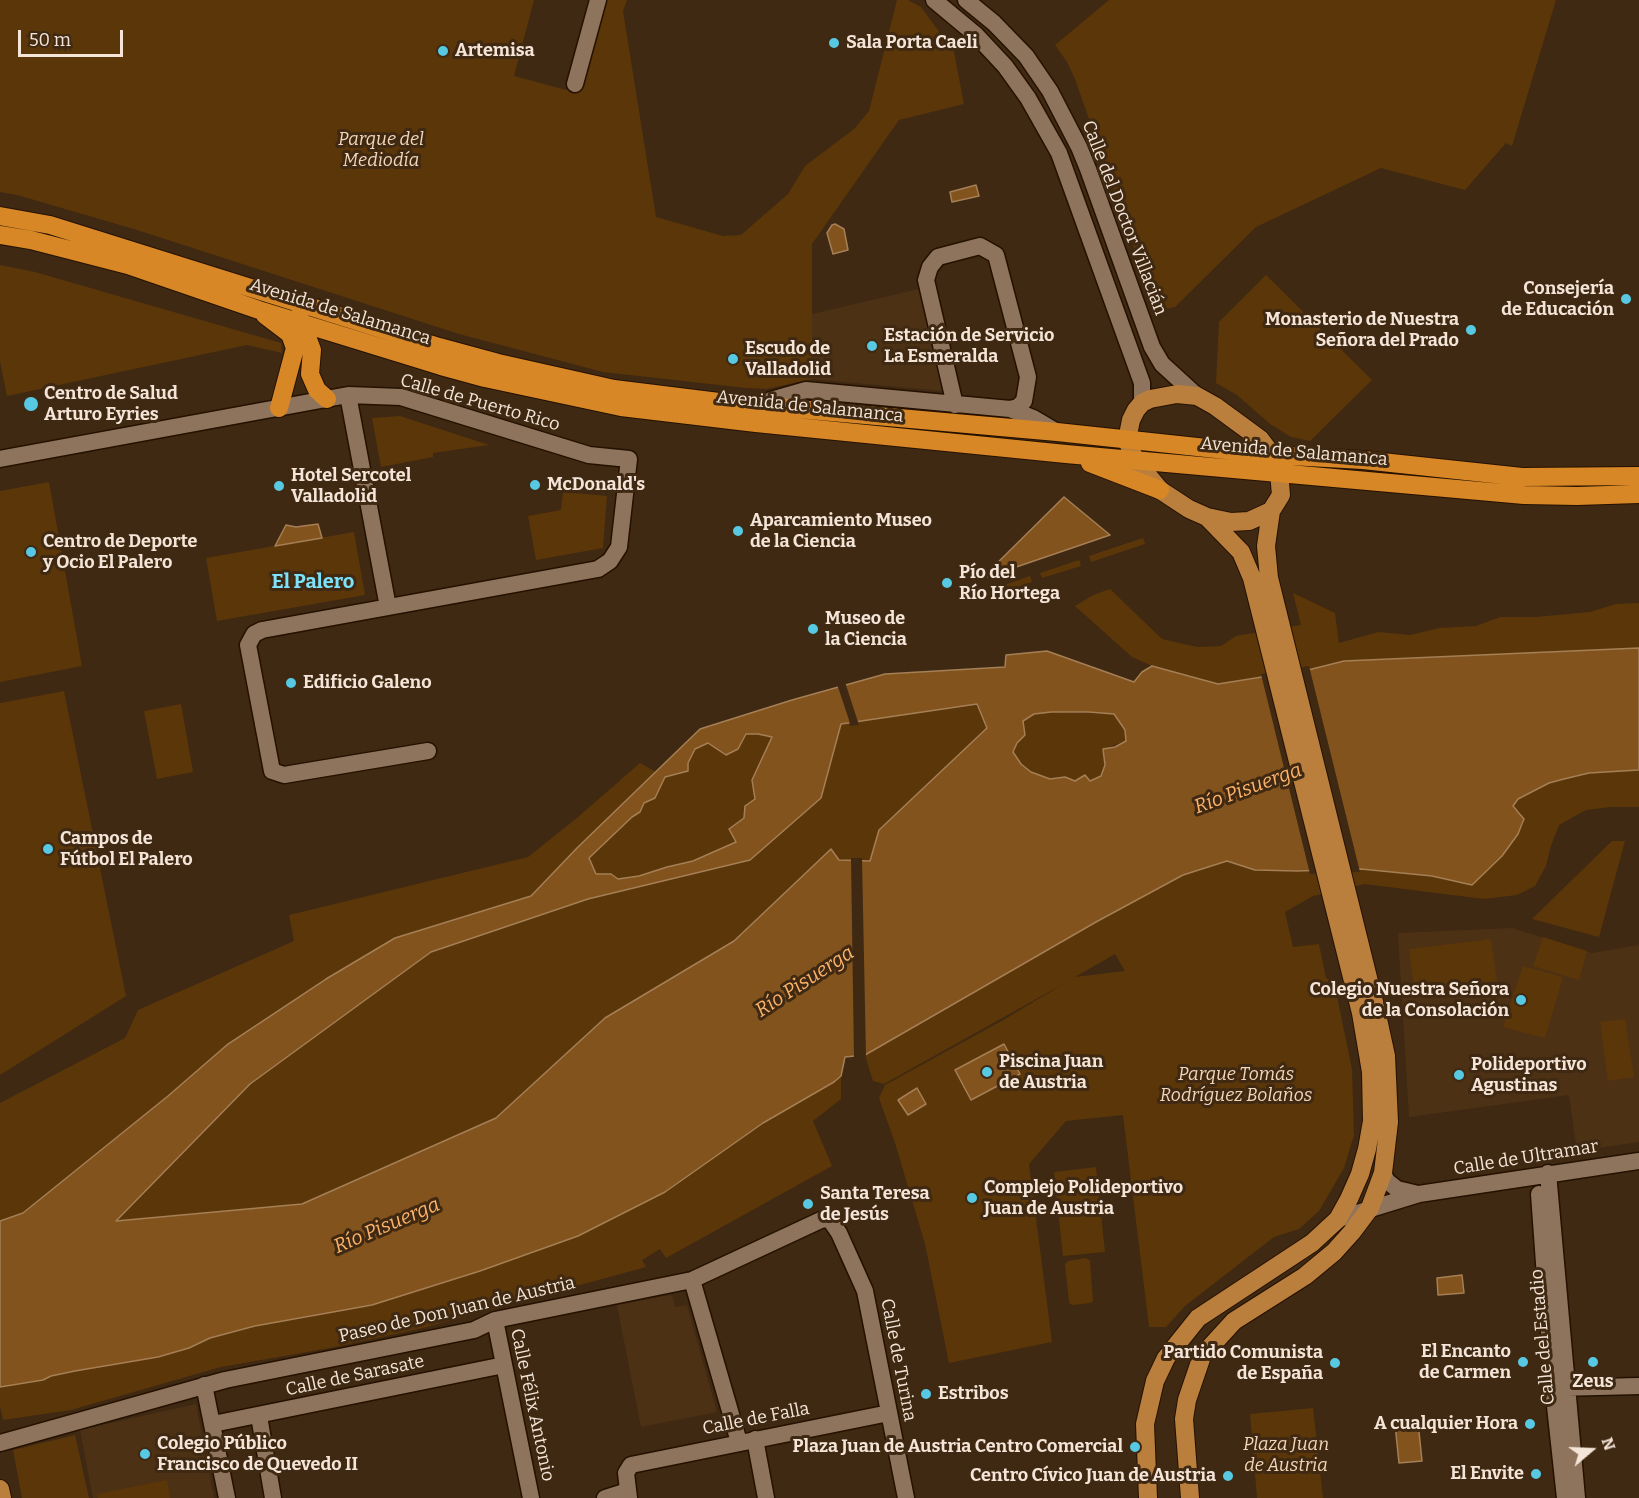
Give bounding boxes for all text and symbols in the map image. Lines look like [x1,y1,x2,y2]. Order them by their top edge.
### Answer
scale bar [21,18,126,56]
text: 50 m [29,29,71,51]
place label: Sala Porta Caeli [846,32,978,54]
marker: Sala Porta Caeli [827,36,841,50]
place label: Artemisa [455,40,535,62]
marker: Artemisa [436,44,450,58]
street label: Calle del Doctor Villacián [1077,118,1171,318]
park label: Parque del Mediodía [338,129,424,172]
street label: Avenida de Salamanca [247,274,433,350]
place label: Consejería de Educación [1501,278,1614,320]
marker: Consejería de Educación [1619,292,1633,306]
place label: Monasterio de Nuestra Señora del Prado [1265,309,1459,352]
marker: Monasterio de Nuestra Señora del Prado [1464,323,1478,337]
place label: Estación de Servicio La Esmeralda [884,325,1055,368]
place label: Escudo de Valladolid [745,338,831,380]
marker: Estación de Servicio La Esmeralda [865,339,879,353]
marker: Escudo de Valladolid [726,352,740,366]
street label: Calle de Puerto Rico [398,370,562,436]
place label: Centro de Salud Arturo Eyries [44,383,178,426]
street label: Avenida de Salamanca [715,386,905,428]
marker: Centro de Salud Arturo Eyries [22,395,40,413]
street label: Avenida de Salamanca [1200,433,1388,471]
place label: Hotel Sercotel Valladolid [291,465,411,508]
place label: McDonald's [547,474,645,496]
marker: McDonald's [528,478,542,492]
marker: Hotel Sercotel Valladolid [272,479,286,493]
place label: Aparcamiento Museo de la Ciencia [750,510,932,552]
marker: Aparcamiento Museo de la Ciencia [731,524,745,538]
place label: Centro de Deporte y Ocio El Palero [43,531,197,574]
marker: Centro de Deporte y Ocio El Palero [24,545,38,559]
place label: Pío del Río Hortega [959,562,1060,604]
district label: El Palero [272,570,354,594]
marker: Pío del Río Hortega [940,576,954,590]
place label: Museo de la Ciencia [825,608,907,650]
marker: Museo de la Ciencia [806,622,820,636]
place label: Edificio Galeno [303,672,432,694]
marker: Edificio Galeno [284,676,298,690]
water label: Río Pisuerga [1191,758,1305,820]
place label: Campos de Fútbol El Palero [60,828,193,870]
marker: Campos de Fútbol El Palero [41,842,55,856]
water label: Río Pisuerga [751,941,859,1023]
place label: Colegio Nuestra Señora de la Consolación [1310,979,1509,1022]
marker: Colegio Nuestra Señora de la Consolación [1514,993,1528,1007]
place label: Piscina Juan de Austria [999,1051,1103,1094]
place label: Polideportivo Agustinas [1471,1054,1587,1096]
park label: Parque Tomás Rodríguez Bolaños [1160,1064,1312,1106]
marker: Piscina Juan de Austria [980,1065,994,1079]
marker: Polideportivo Agustinas [1452,1068,1466,1082]
street label: Calle de Ultramar [1452,1136,1600,1180]
place label: Complejo Polideportivo Juan de Austria [984,1177,1183,1220]
place label: Santa Teresa de Jesús [820,1183,930,1226]
marker: Complejo Polideportivo Juan de Austria [965,1191,979,1205]
water label: Río Pisuerga [330,1193,444,1259]
marker: Santa Teresa de Jesús [801,1197,815,1211]
street label: Calle del Estadio [1526,1268,1560,1406]
street label: Paseo de Don Juan de Austria [337,1272,577,1348]
street label: Calle de Turina [876,1297,920,1423]
street label: Calle Félix Antonio [505,1327,559,1483]
place label: El Encanto de Carmen [1419,1341,1511,1384]
place label: Partido Comunista de España [1163,1342,1323,1384]
street label: Calle de Sarasate [284,1351,426,1401]
marker: El Encanto de Carmen [1516,1355,1530,1369]
marker: Zeus [1586,1355,1600,1369]
marker: Partido Comunista de España [1328,1356,1342,1370]
place label: Zeus [1572,1371,1614,1393]
place label: Estribos [938,1383,1009,1405]
marker: Estribos [919,1387,933,1401]
street label: Calle de Falla [701,1398,811,1440]
place label: A cualquier Hora [1374,1413,1518,1435]
marker: A cualquier Hora [1523,1417,1537,1431]
north arrow [1561,1420,1621,1480]
place label: Colegio Público Francisco de Quevedo II [157,1433,358,1476]
park label: Plaza Juan de Austria [1243,1434,1329,1476]
text: N [1597,1435,1619,1453]
place label: Plaza Juan de Austria Centro Comercial [793,1436,1123,1458]
marker: Plaza Juan de Austria Centro Comercial [1128,1440,1142,1454]
marker: Colegio Público Francisco de Quevedo II [138,1447,152,1461]
place label: El Envite [1450,1463,1524,1485]
place label: Centro Cívico Juan de Austria [970,1465,1216,1487]
marker: El Envite [1529,1467,1543,1481]
marker: Centro Cívico Juan de Austria [1221,1469,1235,1483]

